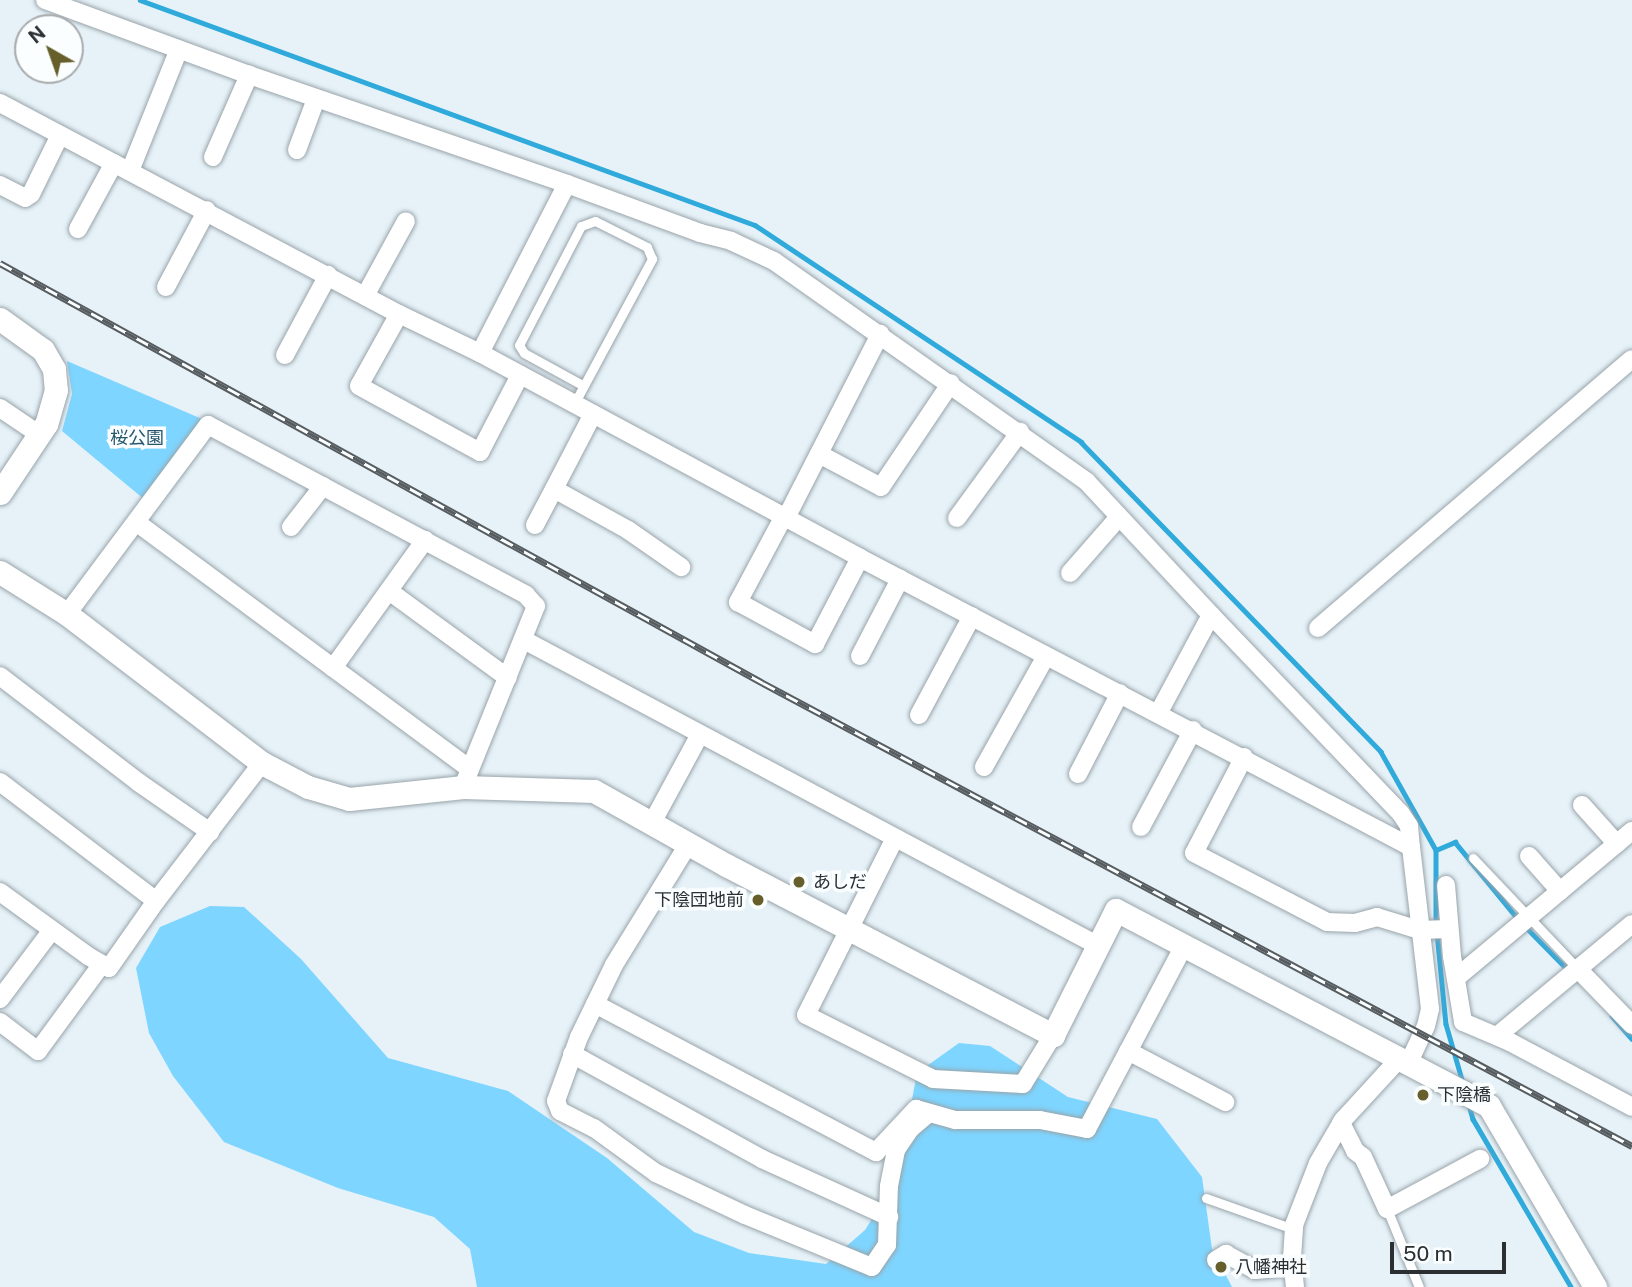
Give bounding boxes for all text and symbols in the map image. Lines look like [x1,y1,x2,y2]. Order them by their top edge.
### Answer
north arrow [14,14,84,84]
text: N [24,21,50,48]
park label: 桜公園 [110,427,164,449]
place label: あしだ [813,871,867,893]
marker: あしだ [791,874,807,890]
place label: 下陰団地前 [654,889,744,911]
marker: 下陰団地前 [750,892,766,908]
place label: 下陰橋 [1437,1084,1491,1106]
marker: 下陰橋 [1415,1087,1431,1103]
scale bar [1394,1228,1510,1272]
text: 50 m [1403,1241,1453,1266]
place label: 八幡神社 [1235,1256,1307,1278]
marker: 八幡神社 [1213,1259,1229,1275]

